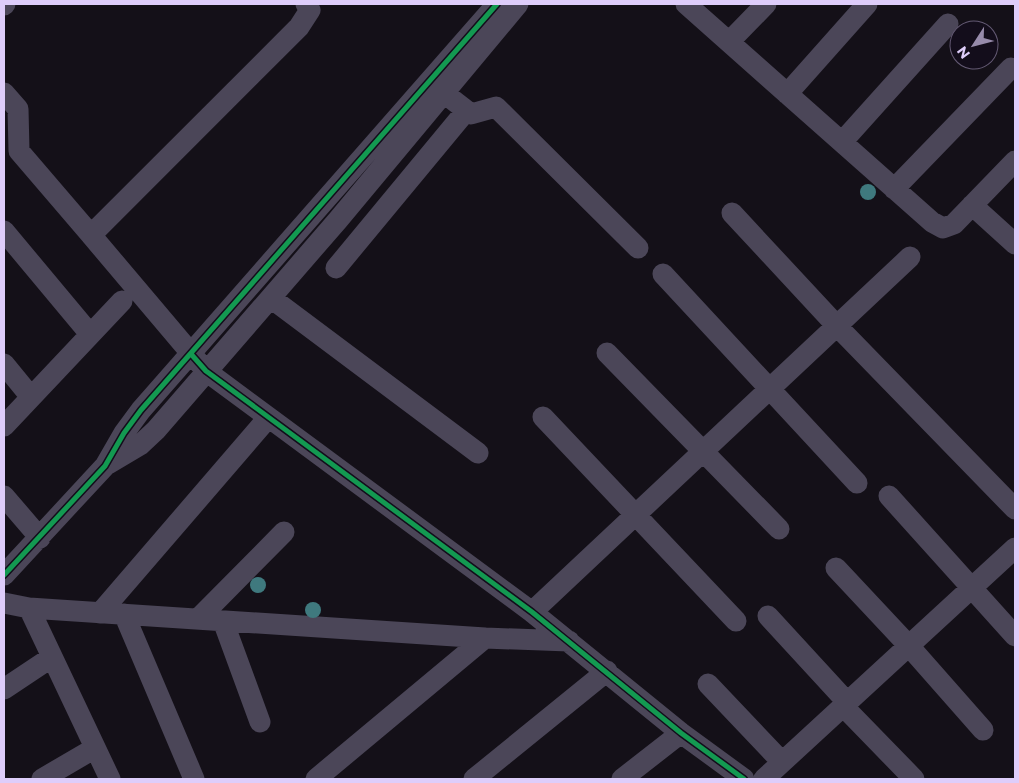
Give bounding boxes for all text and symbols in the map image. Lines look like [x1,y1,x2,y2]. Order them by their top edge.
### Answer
north arrow [949,20,999,70]
text: N [953,43,974,63]

